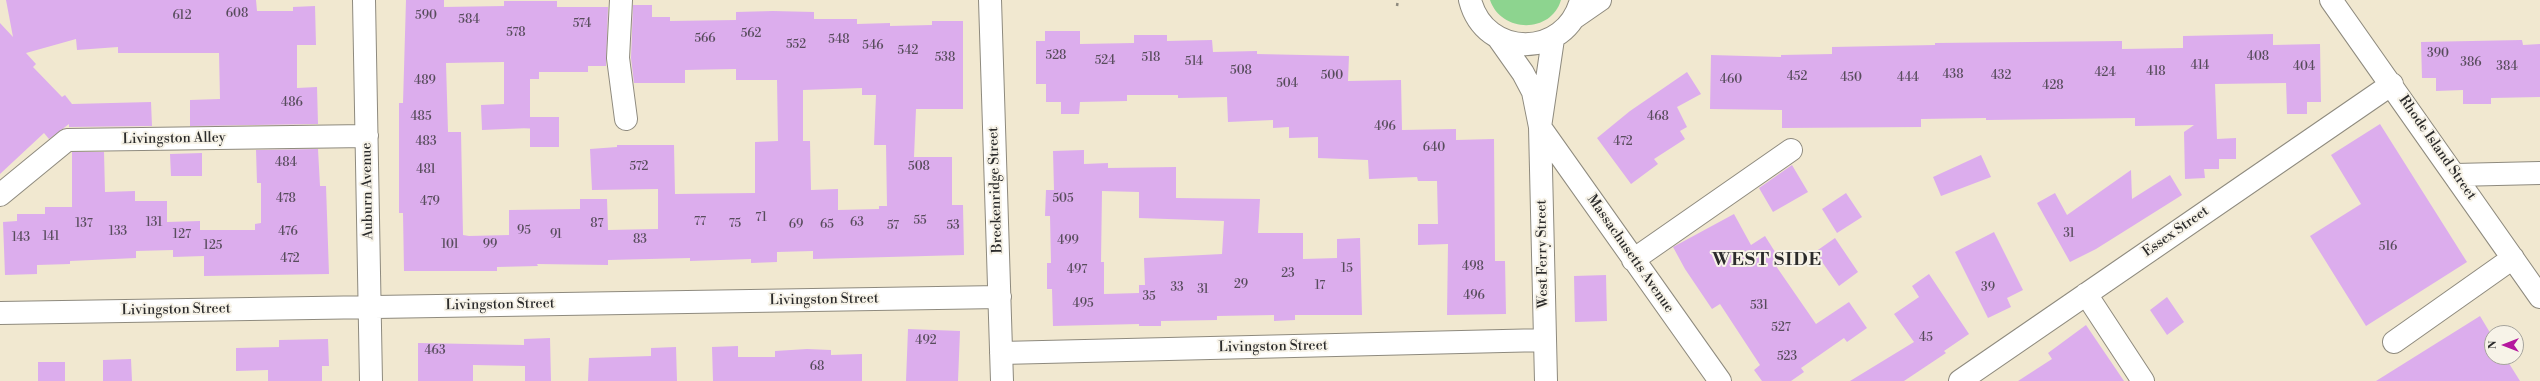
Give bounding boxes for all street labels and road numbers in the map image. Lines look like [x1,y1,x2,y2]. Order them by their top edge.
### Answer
street label: Rhode Island Street [2395,93,2479,203]
street label: Breckenridge Street [985,127,1007,253]
street label: Livingston Alley [122,130,226,148]
street label: Auburn Avenue [359,142,377,240]
street label: Massachusetts Avenue [1583,192,1677,316]
street label: West Ferry Street [1534,199,1552,309]
street label: Essex Street [2140,203,2212,261]
street label: Livingston Street [769,291,879,309]
street label: Livingston Street [445,296,555,314]
street label: Livingston Street [121,301,231,319]
street label: Livingston Street [1218,338,1328,356]

